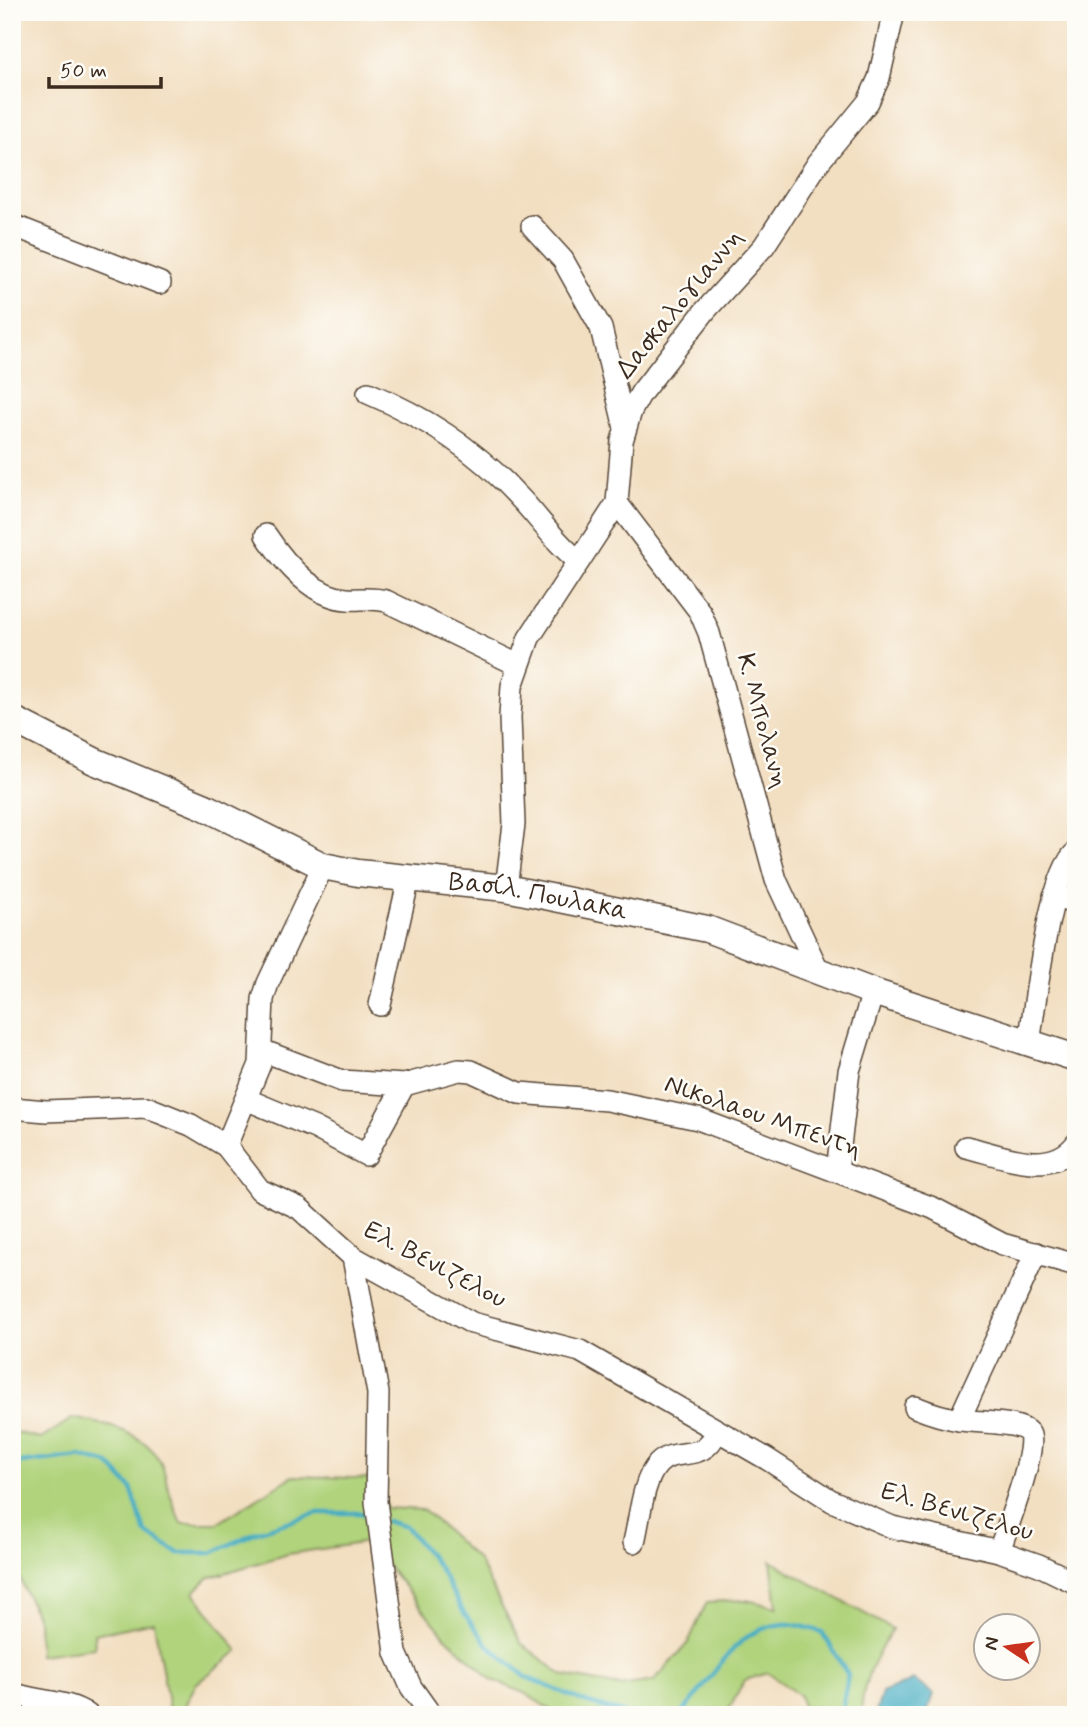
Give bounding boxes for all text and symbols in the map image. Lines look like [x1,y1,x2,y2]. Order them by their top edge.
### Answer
scale bar [49,46,161,90]
text: 50 m [60,57,107,85]
street label: Δασκαλογιαννη [609,222,751,386]
street label: Κ. Μπολανη [728,650,796,792]
street label: Βασίλ. Πουλακα [447,865,631,929]
street label: Νικολαου Μπεντη [660,1067,866,1167]
street label: Ελ. Βενιζελου [358,1213,512,1317]
street label: Ελ. Βενιζελου [877,1474,1037,1550]
north arrow [972,1612,1042,1682]
text: N [978,1635,1006,1652]

